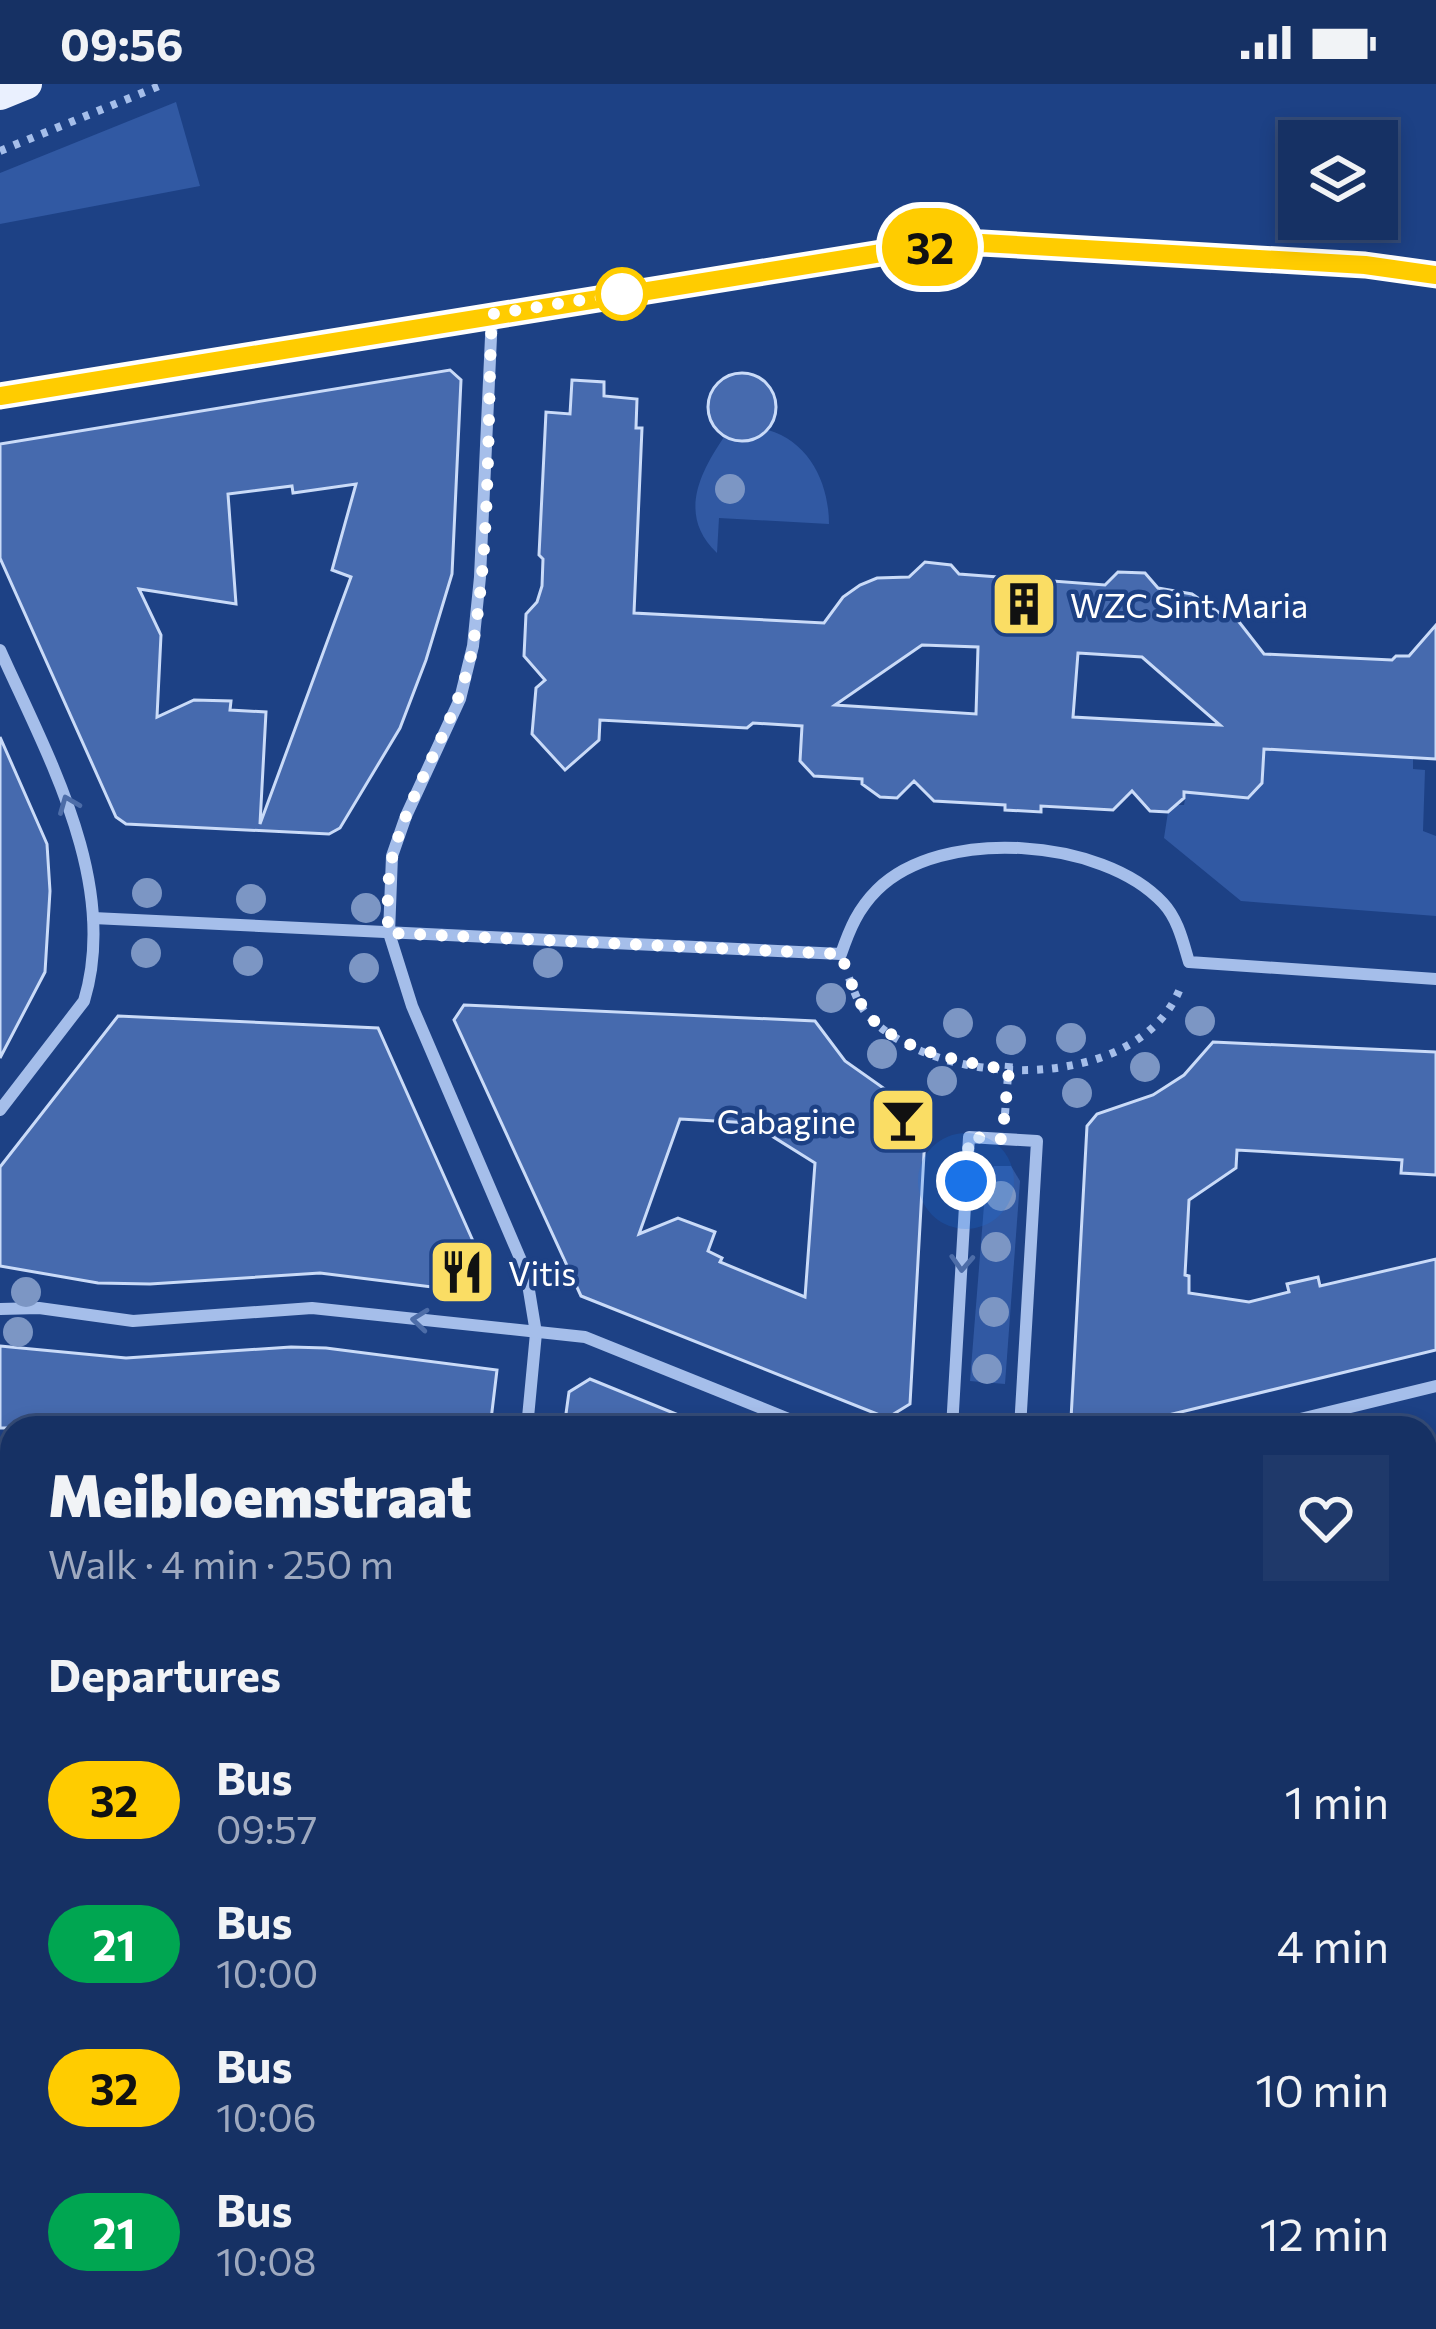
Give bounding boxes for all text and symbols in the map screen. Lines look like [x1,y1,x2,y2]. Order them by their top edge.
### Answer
text: 09:56 [60,15,184,70]
map controls [1278,120,1398,240]
button: layers [1278,120,1398,240]
line badge: 32 [876,208,984,286]
text: 32 [906,221,954,273]
unlabelled marker [597,269,647,319]
building icon: WZC Sint Maria [989,569,1059,639]
place label: WZC Sint Maria [1070,584,1308,625]
one-way arrow [58,795,82,816]
bar icon: Cabagine [868,1085,938,1155]
place label: Cabagine [717,1100,856,1141]
your location [936,1151,996,1211]
restaurant icon: Vitis [427,1237,497,1307]
place label: Vitis [508,1252,576,1293]
one-way arrow [949,1254,975,1273]
one-way arrow [410,1308,429,1333]
button: heart [1263,1455,1389,1581]
text: Meibloemstraat [48,1459,472,1529]
text: Walk · 4 min · 250 m [48,1539,394,1587]
text: Departures [48,1646,281,1701]
text: Bus [216,1749,292,1804]
text: 1 min [1285,1773,1389,1828]
text: 32 [90,1774,138,1826]
text: 09:57 [216,1804,317,1852]
text: Bus [216,1893,292,1948]
text: 4 min [1277,1917,1389,1972]
text: 21 [93,1918,135,1970]
text: 10:00 [216,1948,318,1996]
text: Bus [216,2037,292,2092]
text: 10 min [1255,2061,1389,2116]
text: 32 [90,2062,138,2114]
text: 10:06 [216,2092,316,2140]
text: Bus [216,2181,292,2236]
text: 12 min [1260,2205,1389,2260]
text: 21 [93,2206,135,2258]
text: 10:08 [216,2236,316,2284]

